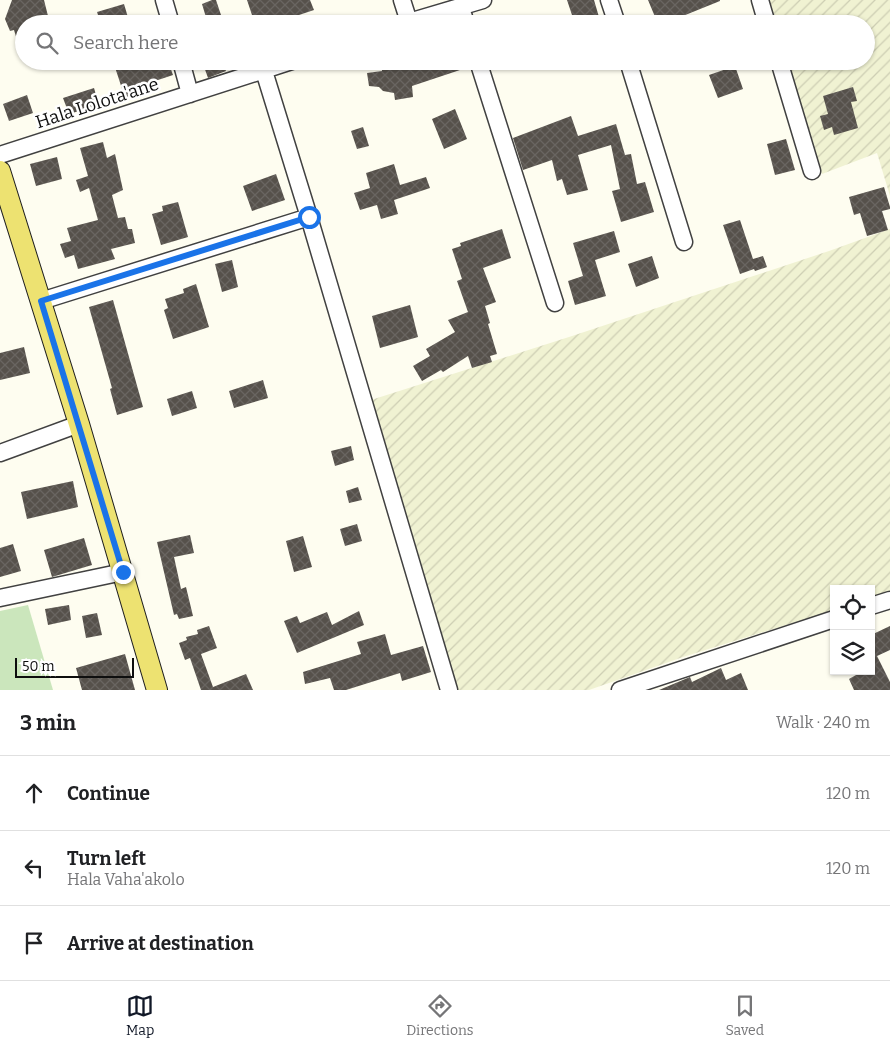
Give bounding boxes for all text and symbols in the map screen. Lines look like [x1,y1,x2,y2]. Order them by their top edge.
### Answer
search box [15,15,875,70]
icon: search [33,29,61,57]
text: Search here [73,31,178,54]
street label: Hala Lolota'ane [33,73,161,133]
route start [298,206,321,229]
route end [112,561,135,584]
map controls [830,585,875,675]
button: locate [830,585,875,630]
button: layers [830,630,875,675]
scale bar [15,655,134,678]
text: 50 m [22,658,55,675]
text: 3 min [20,710,76,736]
text: Walk · 240 m [776,713,870,732]
icon: ahead [20,779,48,807]
text: Continue [67,782,150,805]
text: 120 m [826,784,870,803]
text: Turn left [67,847,146,870]
icon: left [20,854,48,882]
text: 120 m [826,859,870,878]
text: Hala Vaha'akolo [67,870,185,889]
icon: arrive [20,929,48,957]
text: Arrive at destination [67,932,254,955]
tab: Map [126,992,154,1039]
tab: Directions [406,992,474,1039]
tab: Saved [726,992,764,1039]

